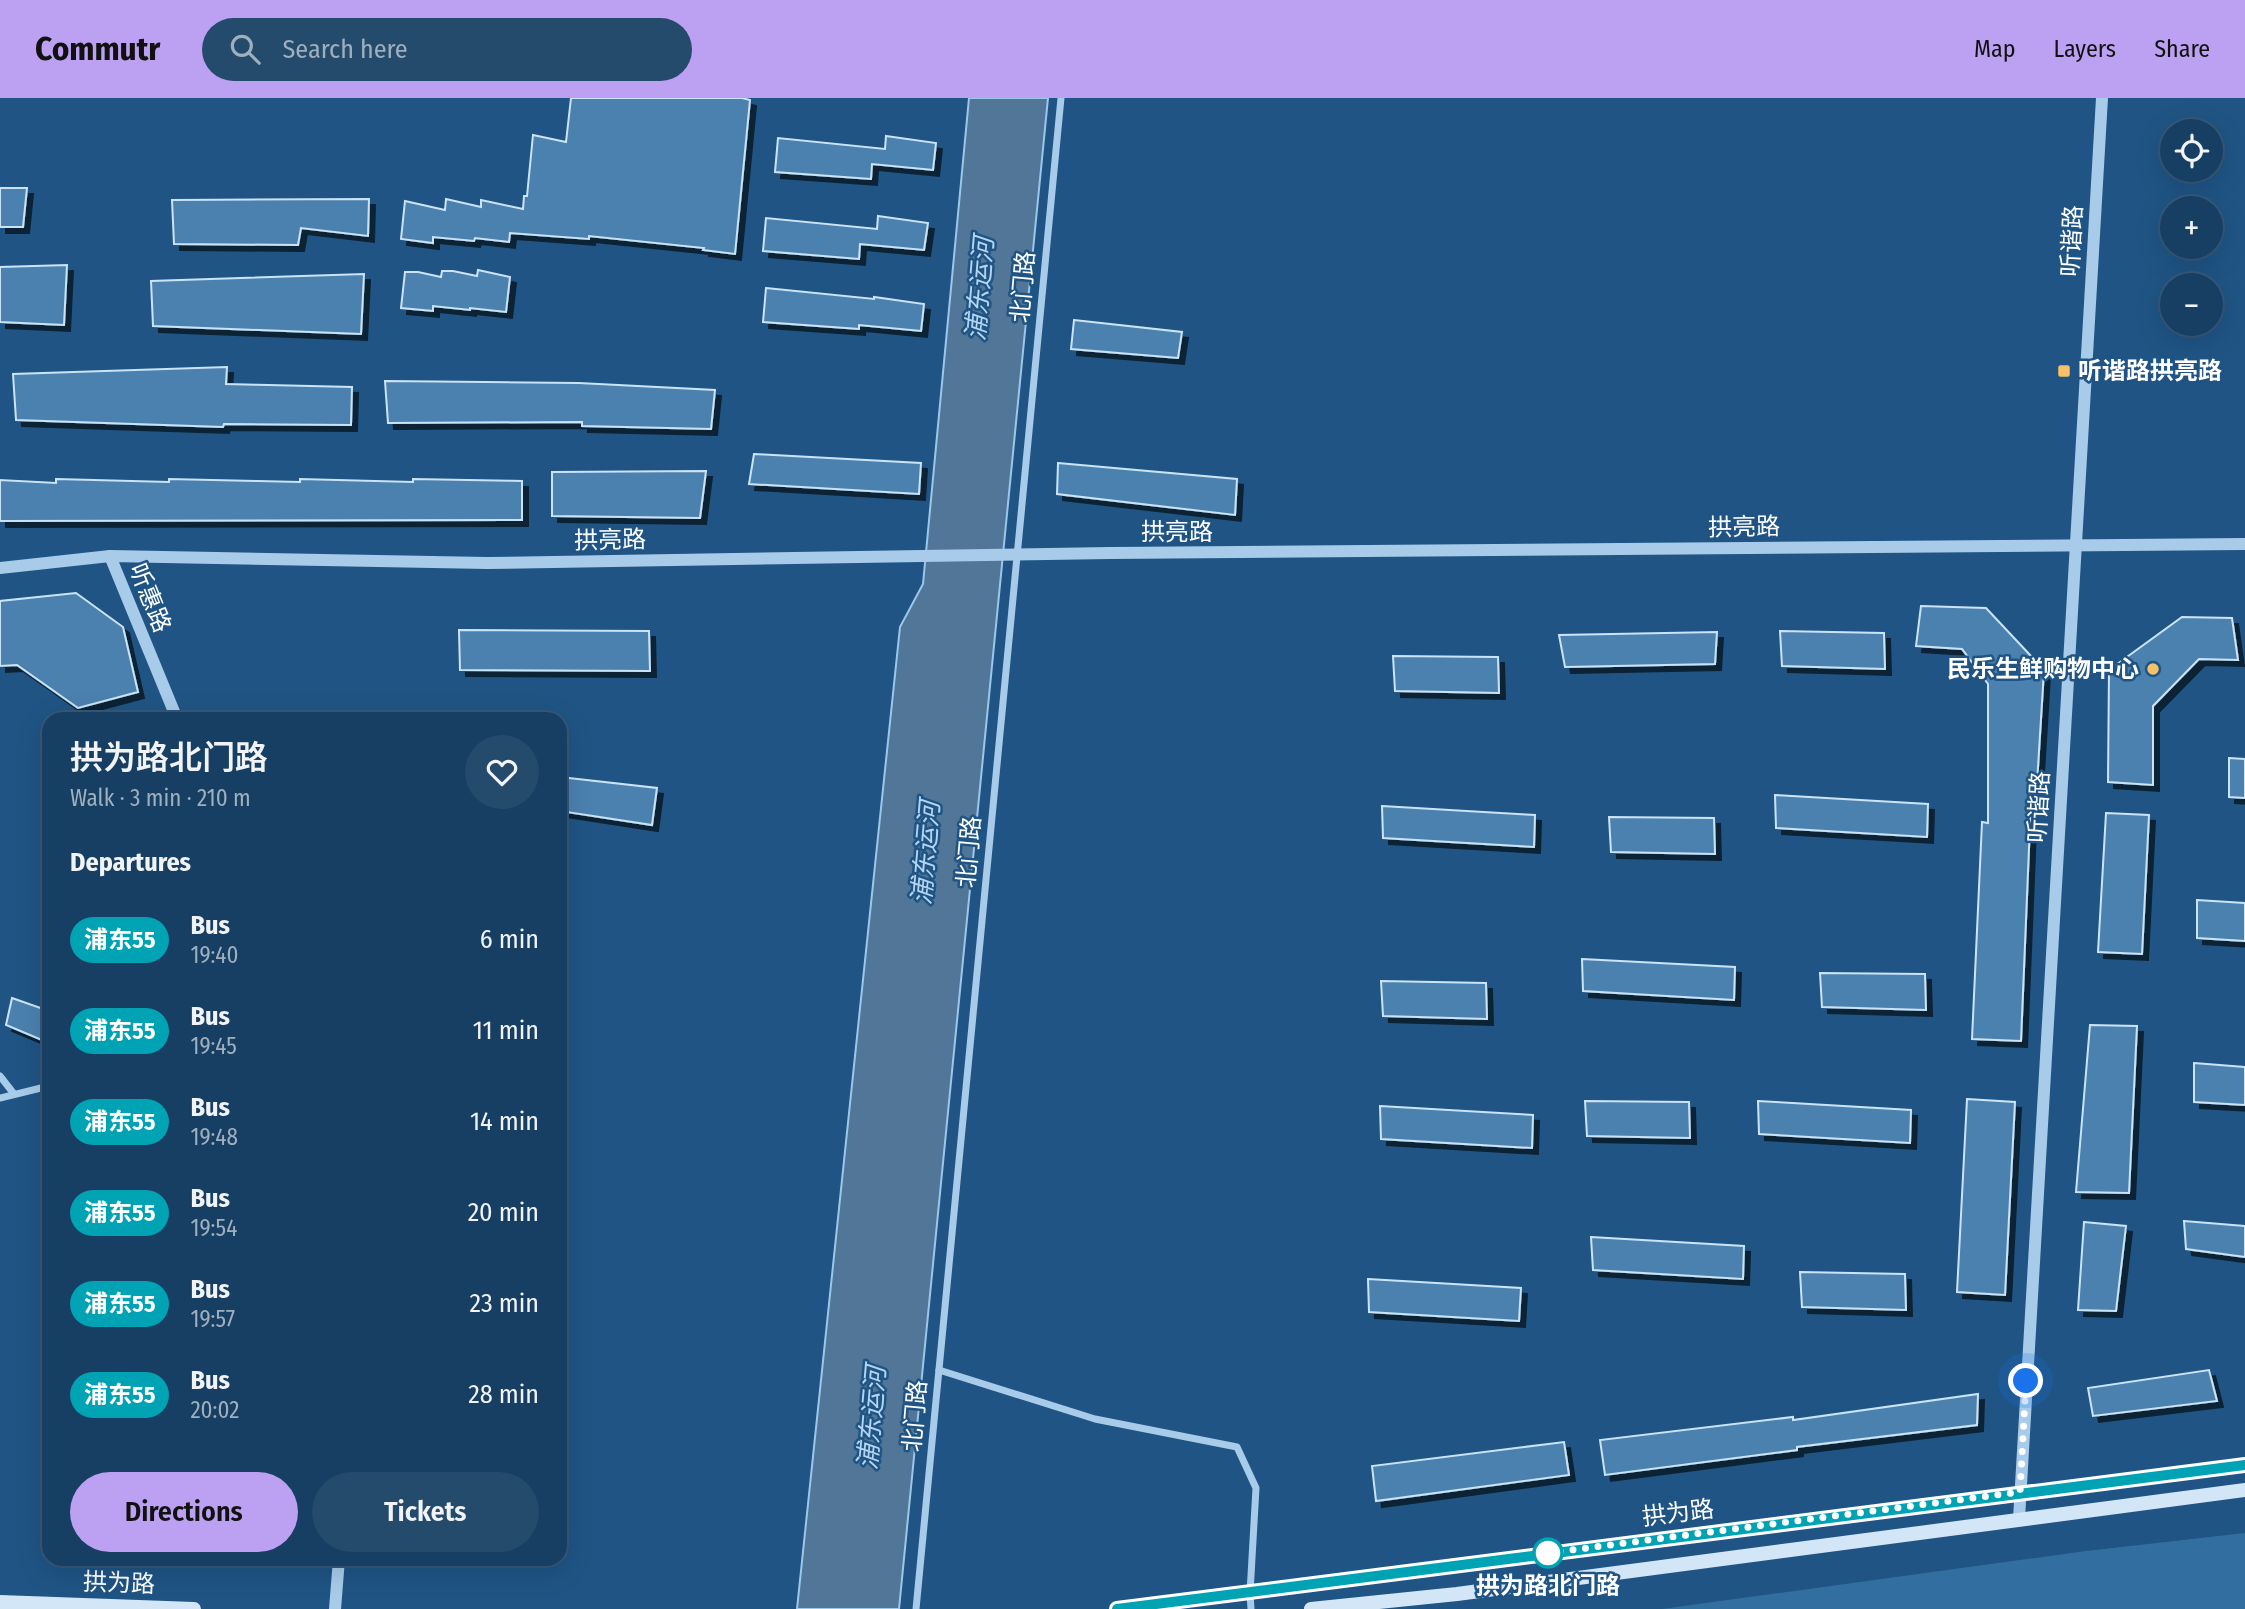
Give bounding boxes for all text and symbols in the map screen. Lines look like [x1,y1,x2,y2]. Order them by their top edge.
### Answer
search box [202,18,692,81]
text: Commutr [35,29,160,69]
icon: search [226,30,264,68]
text: Search here [282,34,408,65]
text: Map [1974,35,2016,63]
text: Layers [2054,35,2116,63]
text: Share [2154,35,2210,63]
map controls [2160,119,2223,336]
button: locate [2160,119,2223,182]
button: + [2160,196,2223,259]
street label: 听谐路 [2056,204,2088,278]
water label: 浦东运河 [960,231,1000,342]
street label: 北门路 [1006,250,1040,324]
button: − [2160,273,2223,336]
place label: 听谐路拱亮路 [2078,357,2222,385]
marker: 听谐路拱亮路 [2056,363,2072,379]
street label: 拱亮路 [1708,512,1780,542]
street label: 拱亮路 [1141,518,1213,546]
street label: 拱亮路 [574,525,646,555]
street label: 听惠路 [124,559,176,637]
place label: 民乐生鲜购物中心 [1947,655,2139,683]
marker: 民乐生鲜购物中心 [2145,661,2161,677]
button: heart [465,735,539,809]
text: 拱为路北门路 [70,738,268,778]
street label: 听谐路 [2023,770,2055,844]
text: Walk · 3 min · 210 m [70,784,251,812]
water label: 浦东运河 [906,795,946,906]
street label: 北门路 [952,815,986,889]
text: Departures [70,847,191,878]
text: Bus [190,910,230,941]
text: 6 min [480,924,539,955]
text: 浦东55 [84,926,155,954]
text: 19:40 [190,941,238,969]
text: Bus [190,1001,230,1032]
text: 11 min [473,1015,539,1046]
text: 浦东55 [84,1017,155,1045]
text: 19:45 [190,1032,237,1060]
text: Bus [190,1092,230,1123]
text: 14 min [470,1106,539,1137]
text: 浦东55 [84,1108,155,1136]
text: 19:48 [190,1123,238,1151]
text: Bus [190,1183,230,1214]
text: 20 min [468,1197,539,1228]
text: 浦东55 [84,1199,155,1227]
text: 19:54 [190,1214,237,1242]
text: Bus [190,1274,230,1305]
text: 23 min [470,1288,539,1319]
text: 浦东55 [84,1290,155,1318]
text: 19:57 [190,1305,235,1333]
water label: 浦东运河 [852,1360,892,1471]
your location [2008,1363,2043,1398]
text: Bus [190,1365,230,1396]
text: 28 min [468,1379,539,1410]
street label: 北门路 [898,1379,932,1453]
text: 浦东55 [84,1381,155,1409]
text: 20:02 [190,1396,239,1424]
button: Directions [70,1472,298,1552]
button: Tickets [312,1472,539,1552]
street label: 拱为路 [1641,1495,1715,1531]
marker: 拱为路北门路 [1533,1538,1563,1568]
street label: 拱为路 [83,1568,155,1598]
place label: 拱为路北门路 [1476,1572,1620,1600]

